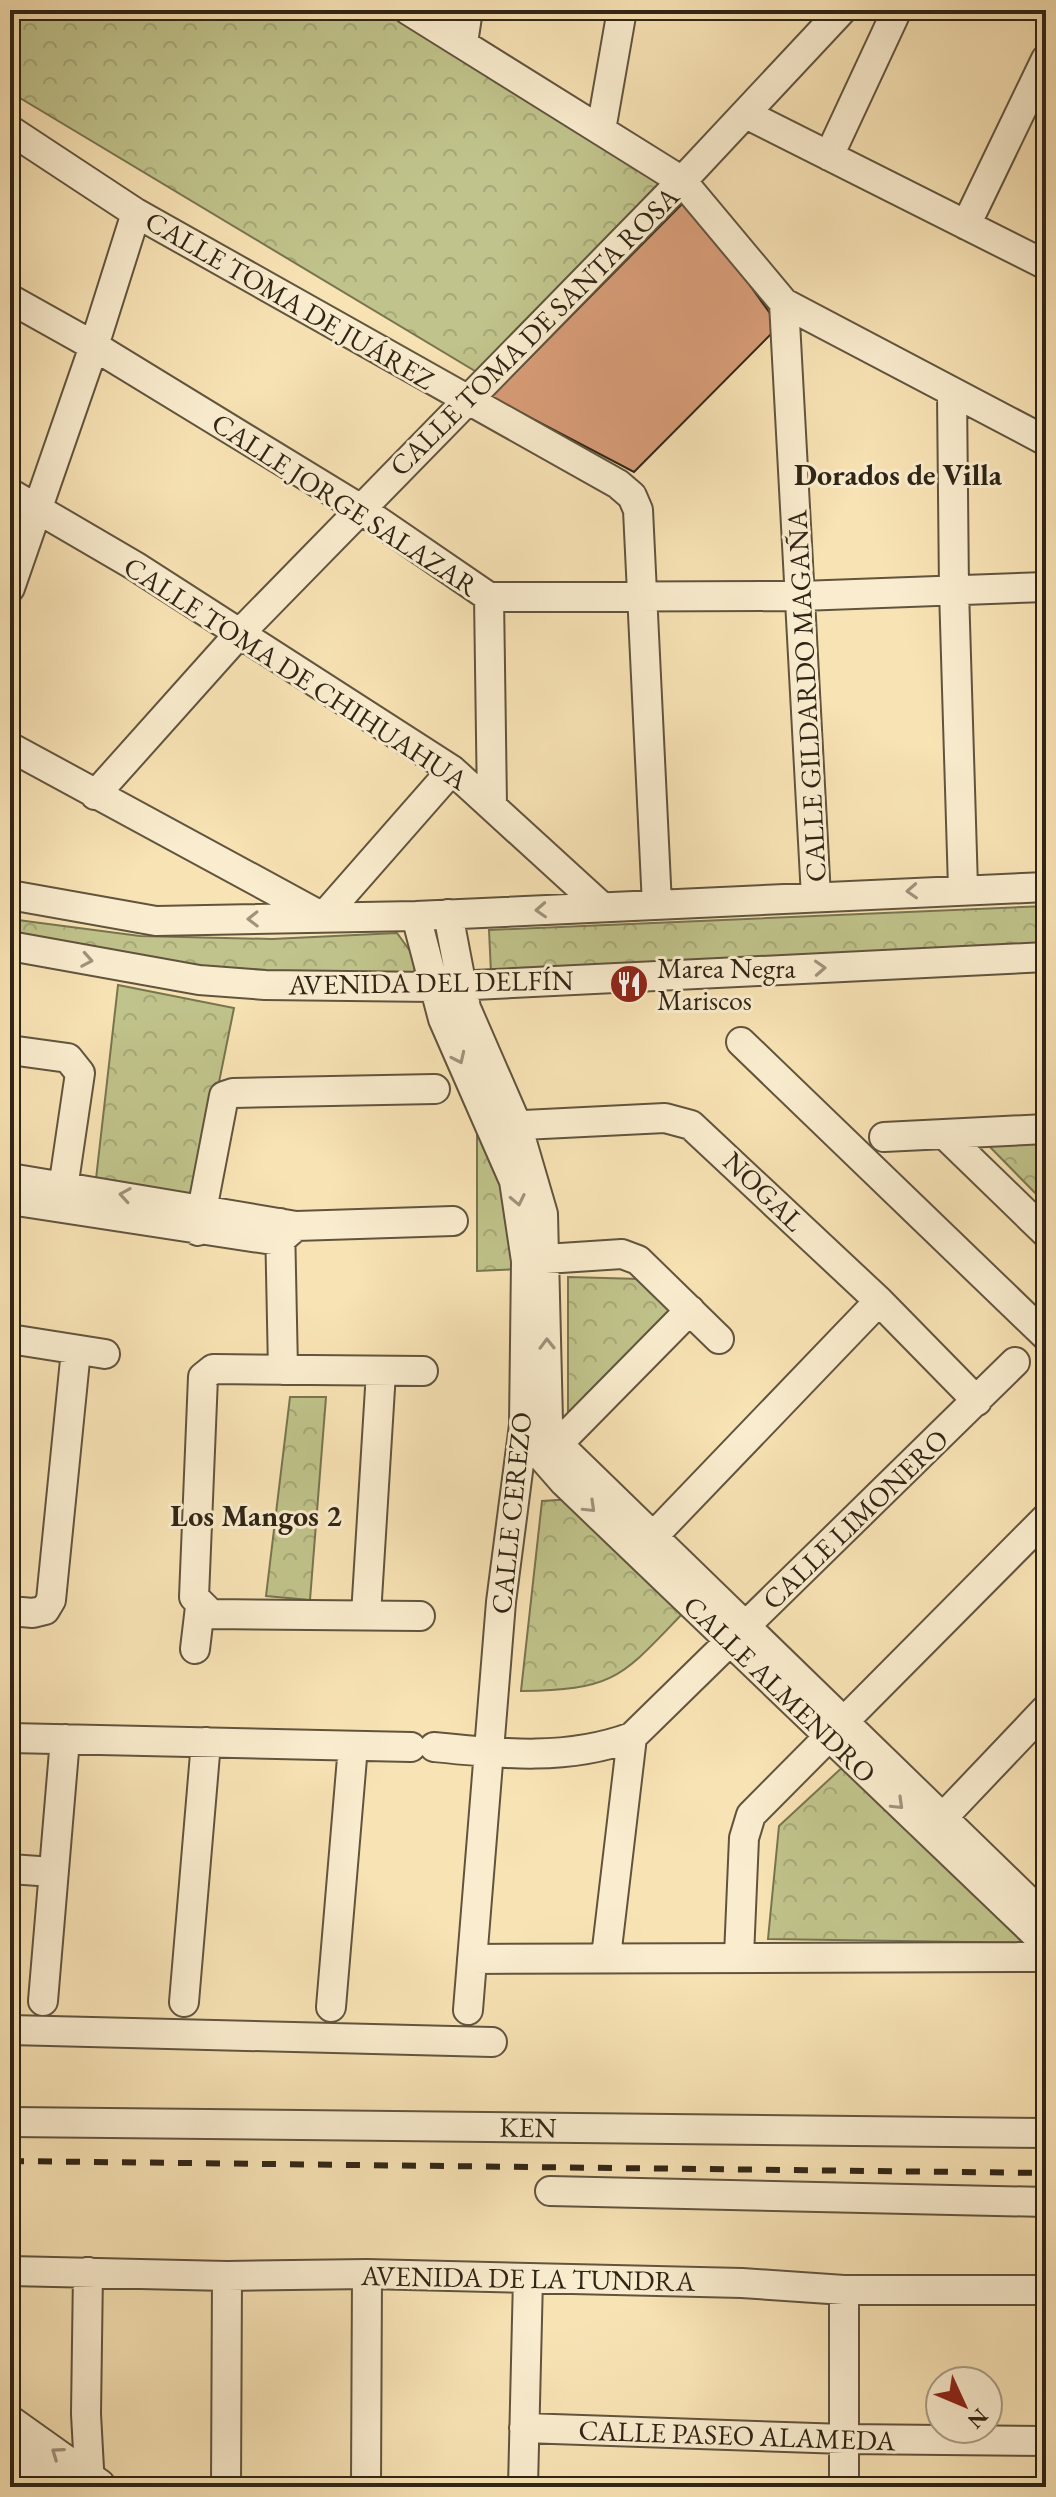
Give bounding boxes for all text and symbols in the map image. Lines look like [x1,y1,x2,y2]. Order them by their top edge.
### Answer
street label: CALLE TOMA DE SANTA ROSA [382,178,687,483]
street label: CALLE TOMA DE JUÁREZ [139,202,441,398]
street label: CALLE JORGE SALAZAR [205,404,486,604]
district label: Dorados de Villa [794,455,1003,494]
street label: CALLE GILDARDO MAGAÑA [778,508,834,883]
street label: CALLE TOMA DE CHIHUAHUA [117,548,475,798]
one-way arrow [905,882,918,899]
one-way arrow [534,902,547,919]
one-way arrow [246,910,259,927]
place label: Marea Negra Mariscos [657,950,797,1018]
one-way arrow [80,951,94,968]
one-way arrow [814,960,827,977]
street label: AVENIDA DEL DELFÍN [287,962,574,1003]
restaurant icon: Marea Negra Mariscos [608,963,650,1005]
one-way arrow [449,1050,465,1065]
street label: NOGAL [716,1143,813,1239]
one-way arrow [118,1188,131,1205]
one-way arrow [509,1192,526,1206]
one-way arrow [538,1337,556,1350]
street label: CALLE CEREZO [482,1410,540,1616]
street label: CALLE LIMONERO [754,1421,956,1617]
district label: Los Mangos 2 [170,1496,342,1535]
one-way arrow [581,1497,595,1512]
street label: CALLE ALMENDRO [676,1588,884,1790]
one-way arrow [889,1794,904,1808]
street label: KEN [499,2109,557,2145]
street label: AVENIDA DE LA TUNDRA [360,2257,696,2299]
north arrow [924,2365,1004,2445]
text: N [961,2402,995,2435]
street label: CALLE PASEO ALAMEDA [578,2411,897,2459]
one-way arrow [51,2449,66,2463]

